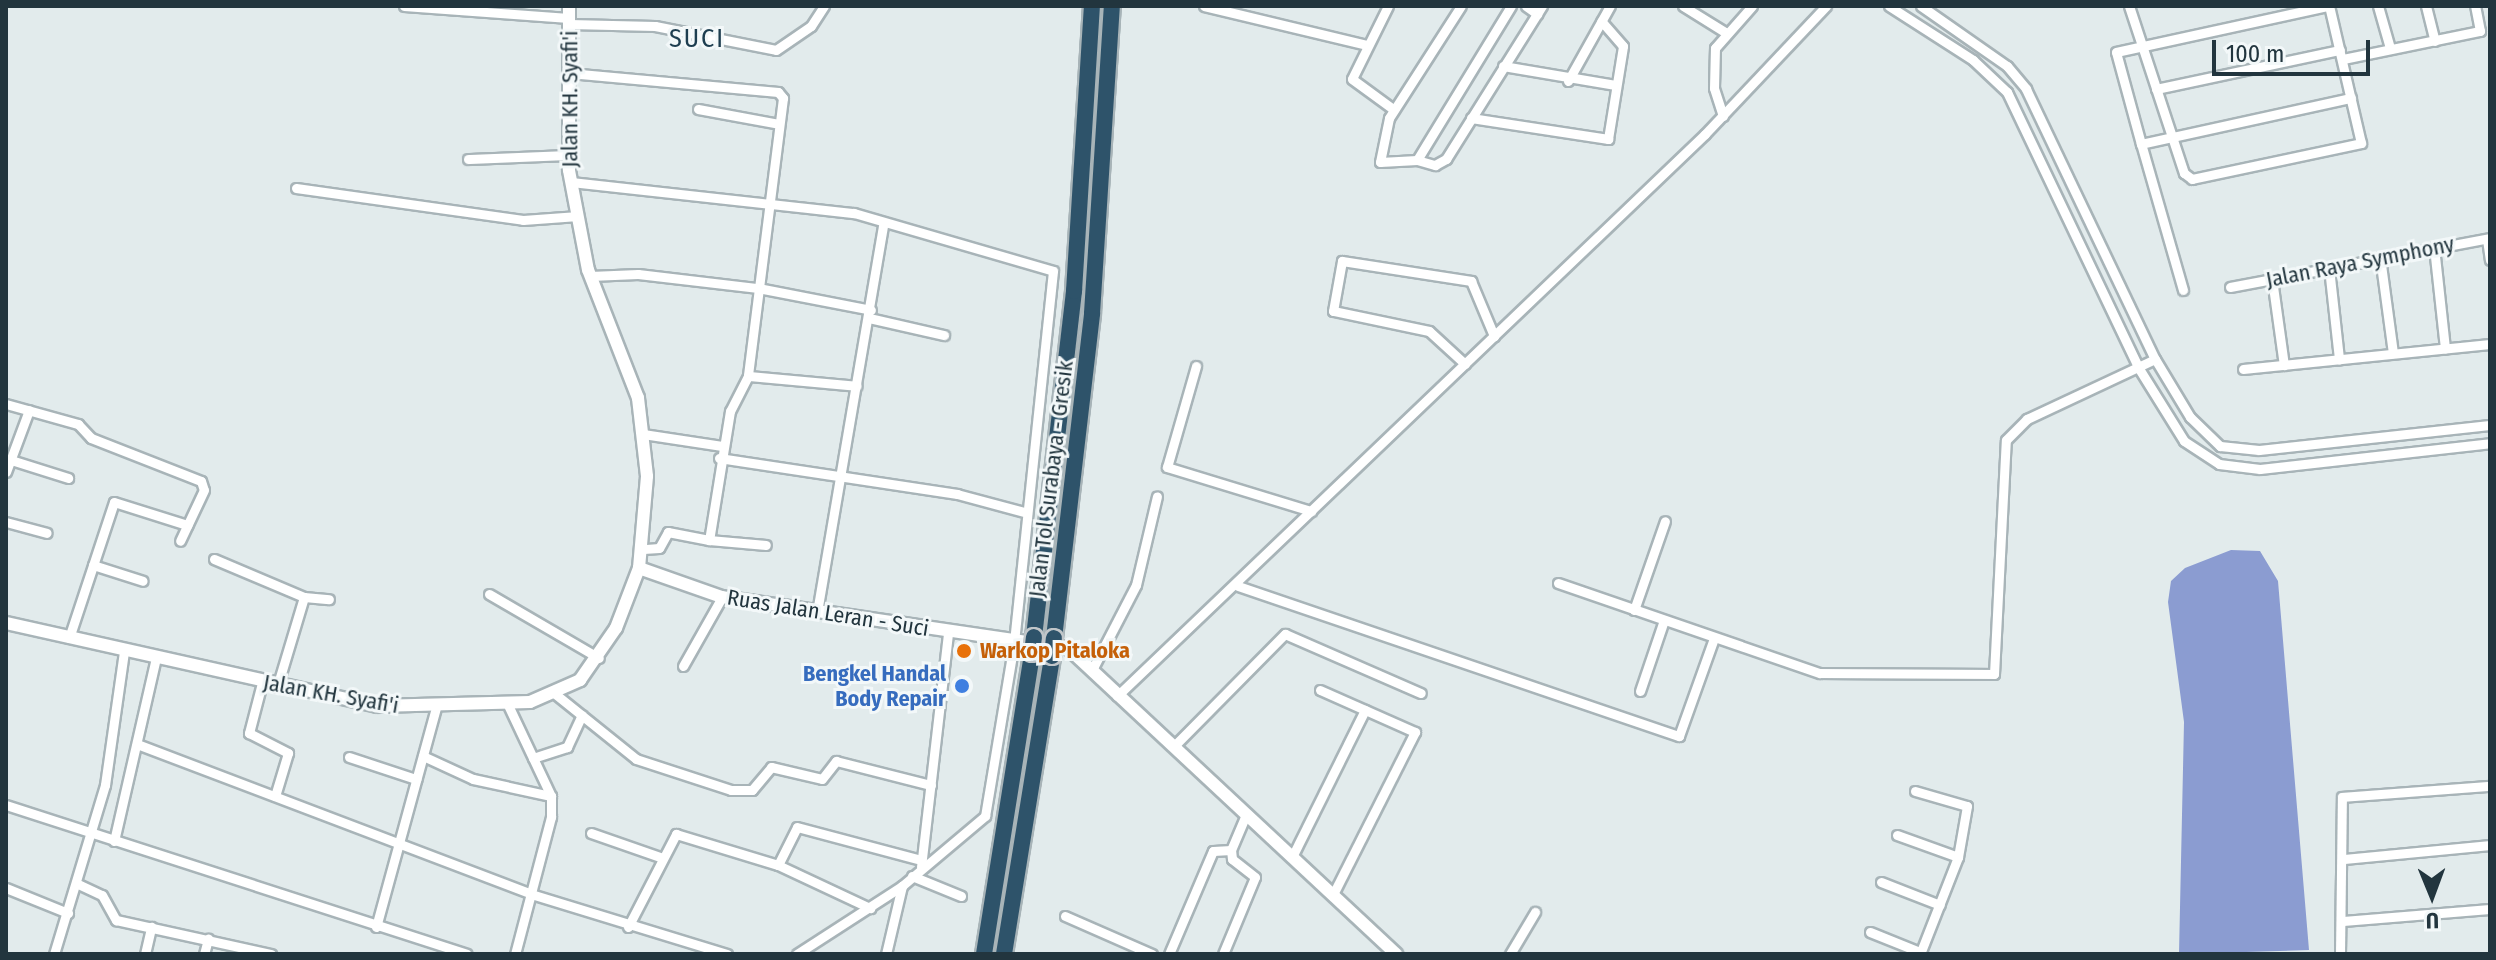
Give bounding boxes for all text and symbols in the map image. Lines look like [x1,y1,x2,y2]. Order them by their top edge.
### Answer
district label: SUCI [669,23,725,55]
scale bar [2216,24,2374,74]
street label: Jalan KH. Syafi'i [557,30,583,168]
text: 100 m [2226,40,2284,68]
street label: Jalan Raya Symphony [2264,231,2456,293]
street label: Jalan Tol Surabaya - Gresik [1023,359,1079,599]
street label: Ruas Jalan Leran - Suci [725,584,931,642]
place label: Warkop Pitaloka [980,638,1130,664]
marker: Warkop Pitaloka [955,642,973,660]
place label: Bengkel Handal Body Repair [803,660,946,712]
street label: Jalan KH. Syafi'i [261,669,401,719]
marker: Bengkel Handal Body Repair [953,677,971,695]
north arrow [2392,856,2472,936]
text: U [2426,907,2439,934]

